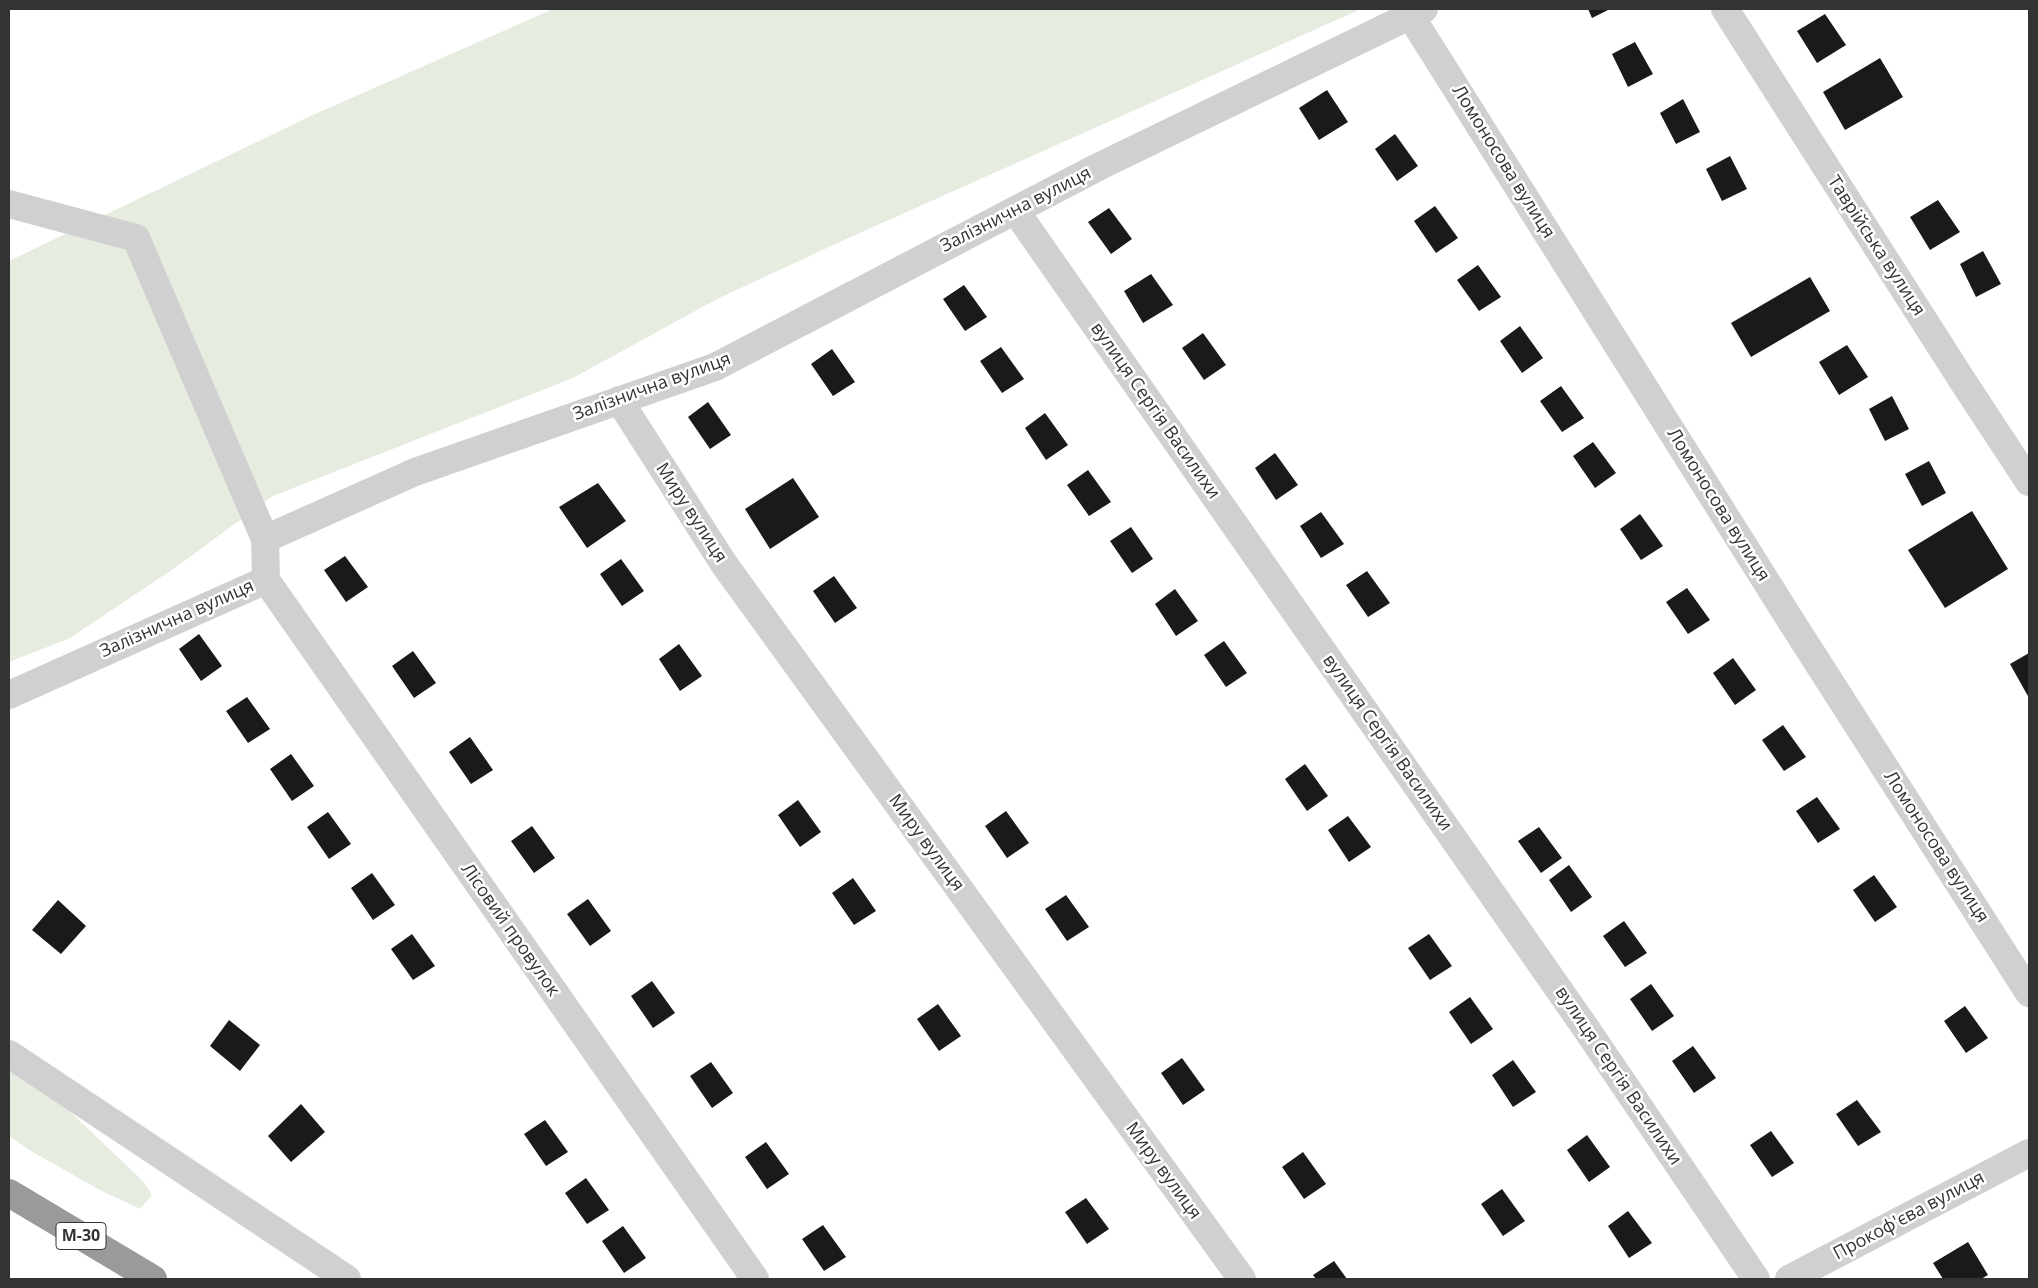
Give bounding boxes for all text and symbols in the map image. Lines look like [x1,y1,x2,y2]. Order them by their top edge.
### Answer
street label: Ломоносова вулиця [1447,81,1559,243]
street label: Залізнична вулиця [937,163,1095,257]
street label: Таврійська вулиця [1823,172,1929,320]
street label: вулиця Сергія Василихи [1086,319,1224,503]
street label: Залізнична вулиця [570,348,734,426]
street label: Ломоносова вулиця [1662,424,1774,586]
street label: Миру вулиця [651,459,731,567]
street label: Залізнична вулиця [97,575,257,663]
street label: вулиця Сергія Василихи [1318,651,1456,835]
street label: Ломоносова вулиця [1879,767,1993,927]
street label: Миру вулиця [884,790,968,896]
street label: Лісовий провулок [456,859,564,1001]
street label: вулиця Сергія Василихи [1550,983,1686,1169]
street label: Миру вулиця [1121,1118,1205,1224]
street label: Прокоф'єва вулиця [1830,1167,1988,1265]
road number: М-30 [56,1222,106,1250]

